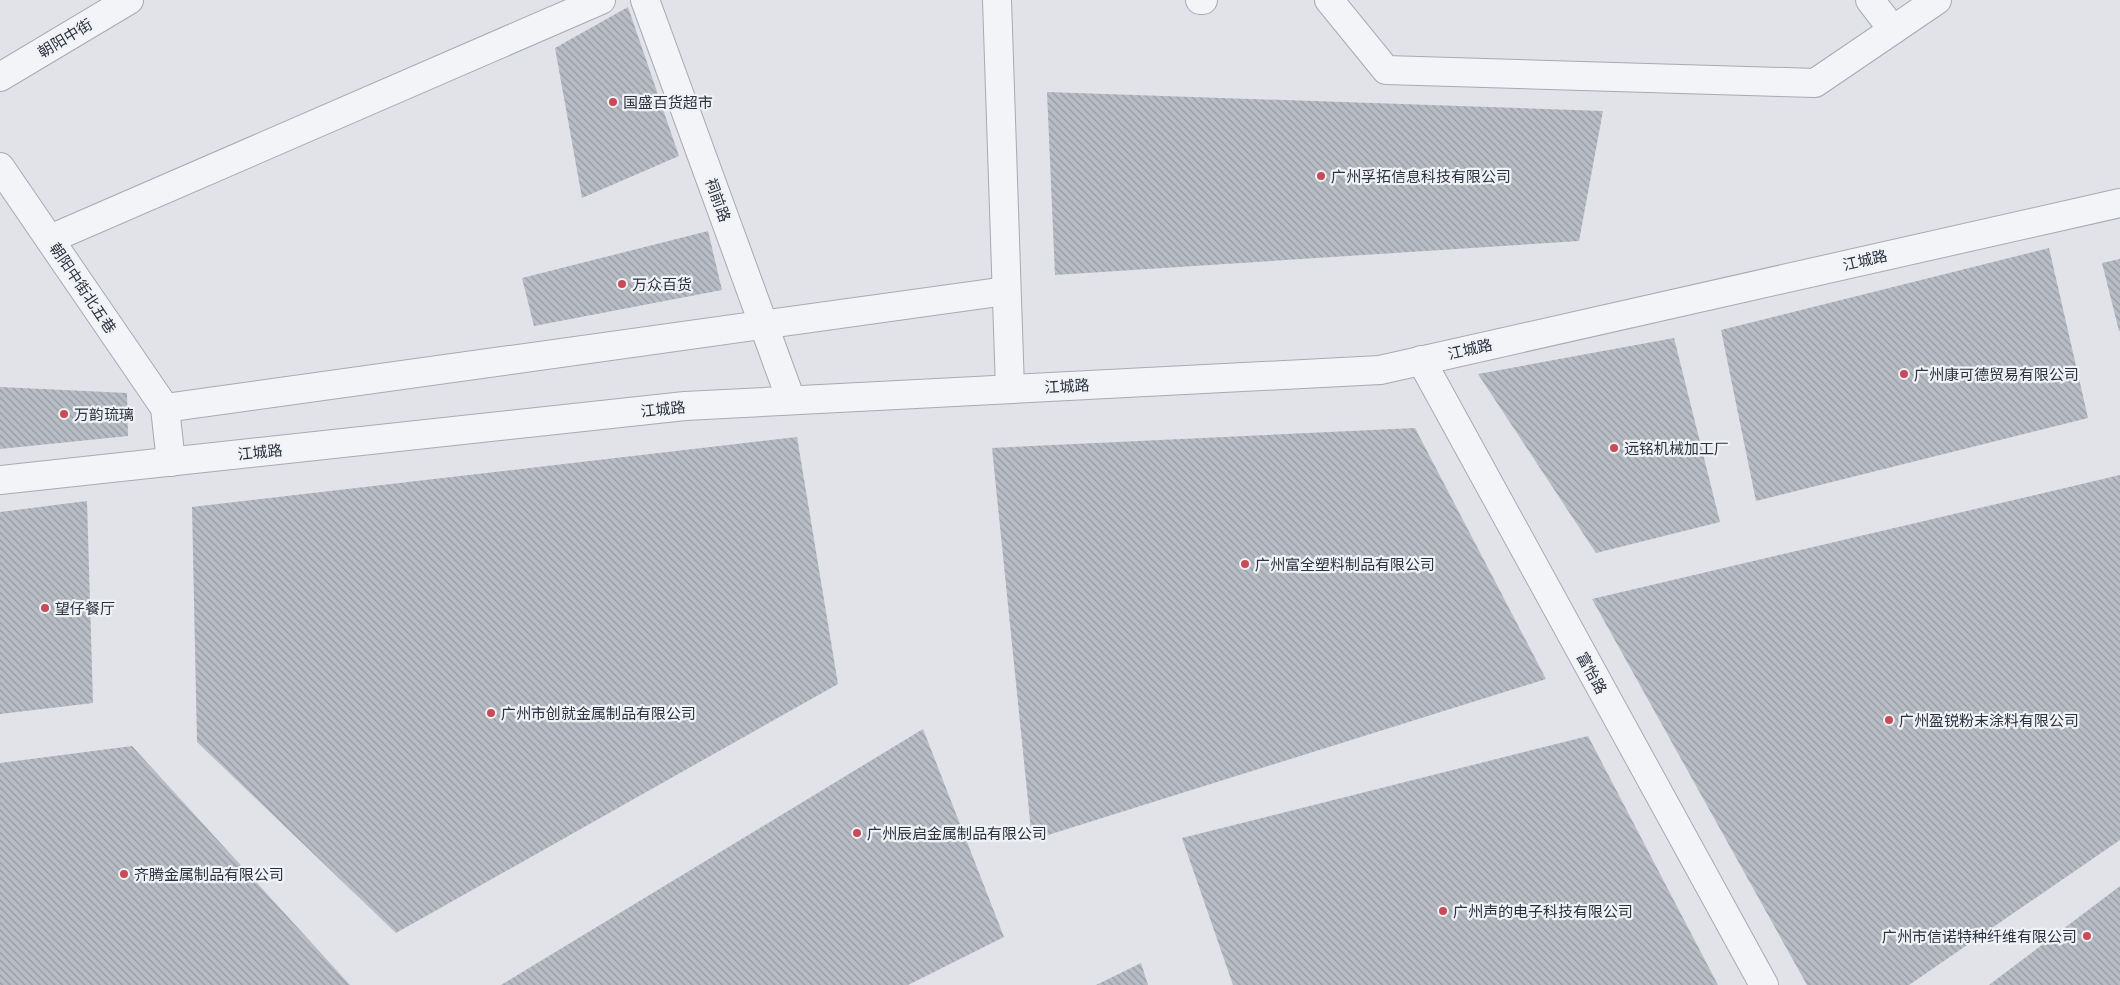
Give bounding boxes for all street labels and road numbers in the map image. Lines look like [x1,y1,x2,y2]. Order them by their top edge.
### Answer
street label: 朝阳中街 [34,14,96,62]
street label: 祠前路 [701,176,735,224]
street label: 朝阳中街北五巷 [46,239,120,337]
street label: 江城路 [1841,246,1889,274]
street label: 江城路 [1446,335,1494,363]
street label: 江城路 [1044,375,1090,397]
street label: 江城路 [640,397,686,421]
street label: 江城路 [237,440,283,464]
street label: 富怡路 [1573,649,1611,697]

